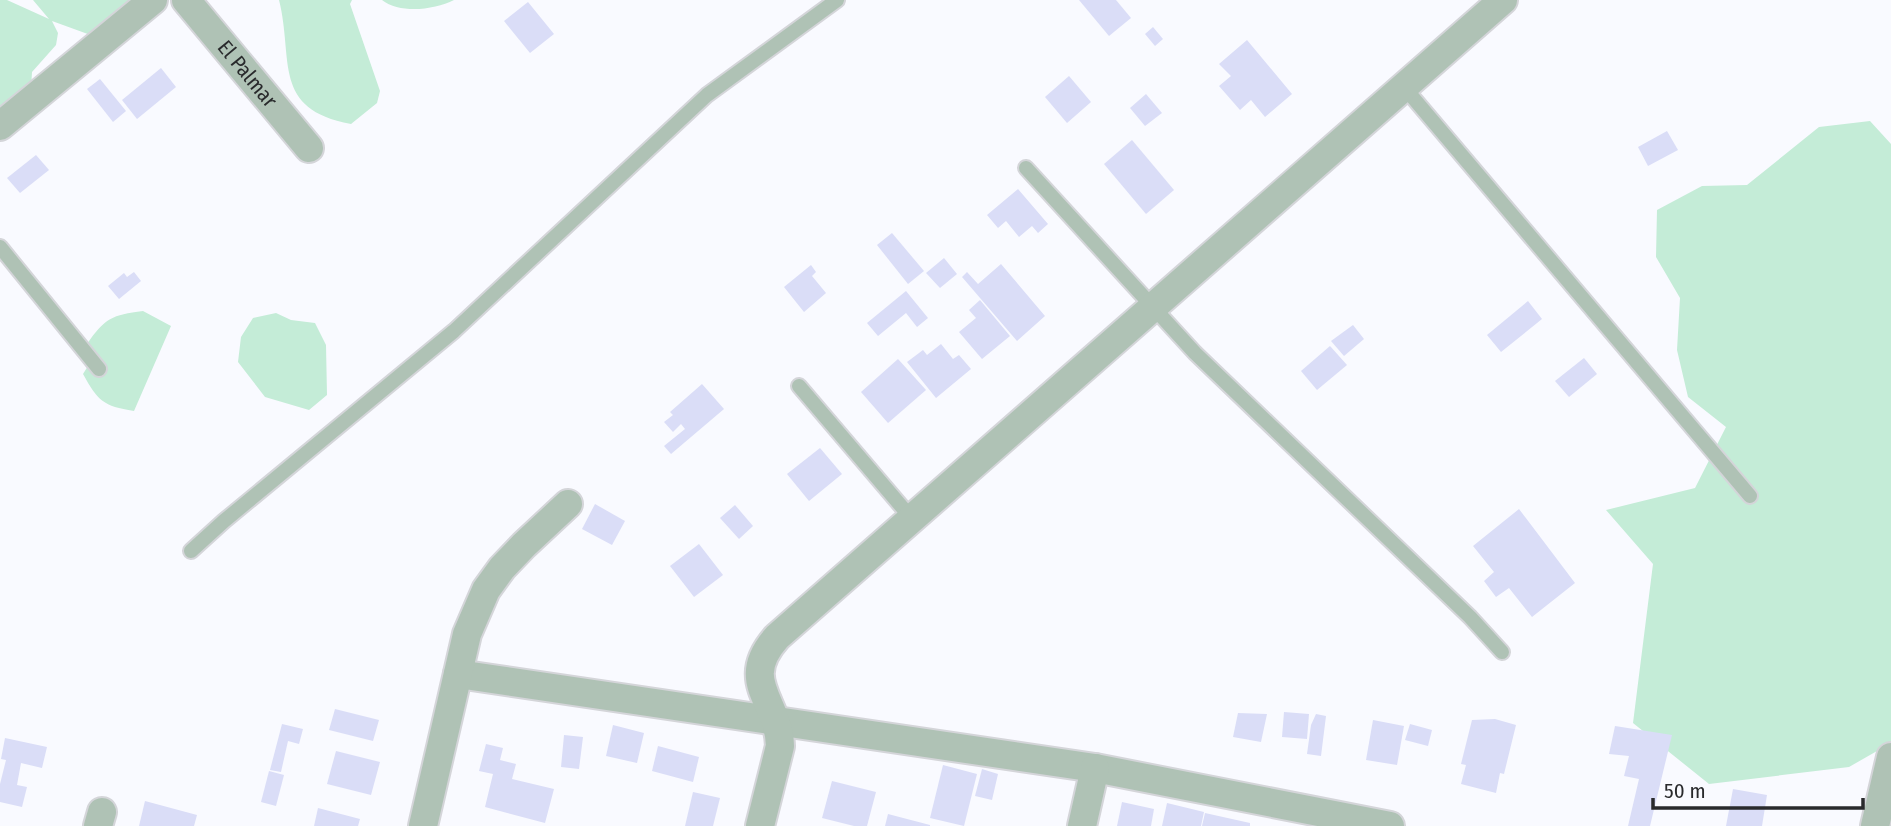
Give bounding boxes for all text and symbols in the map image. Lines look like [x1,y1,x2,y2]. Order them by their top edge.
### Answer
street label: El Palmar [212,35,283,113]
scale bar [1653,766,1863,810]
text: 50 m [1664,778,1706,804]

